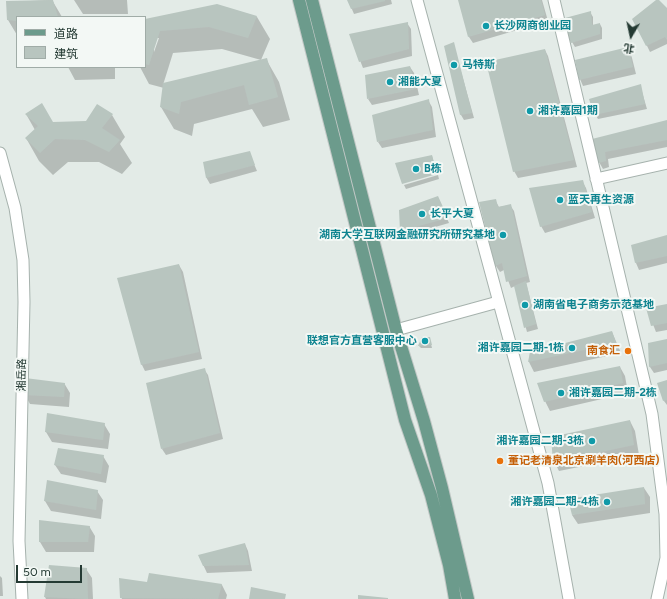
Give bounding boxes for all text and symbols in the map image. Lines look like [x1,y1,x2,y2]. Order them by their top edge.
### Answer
legend [16,16,146,68]
north arrow [611,16,651,56]
place label: 长沙网商创业园 [494,19,571,33]
marker: 长沙网商创业园 [481,21,491,31]
text: 道路 [54,27,78,41]
text: 北 [623,41,635,56]
text: 建筑 [54,47,78,61]
place label: 马特斯 [462,58,495,72]
marker: 马特斯 [449,60,459,70]
place label: 湘能大夏 [398,75,442,89]
marker: 湘能大夏 [385,77,395,87]
place label: 湘许嘉园1期 [538,104,598,118]
marker: 湘许嘉园1期 [525,106,535,116]
place label: B栋 [424,162,442,176]
marker: B栋 [411,164,421,174]
place label: 蓝天再生资源 [568,193,634,207]
marker: 蓝天再生资源 [555,195,565,205]
place label: 长平大夏 [430,207,474,221]
marker: 长平大夏 [417,209,427,219]
place label: 湖南大学互联网金融研究所研究基地 [319,228,495,242]
marker: 湖南大学互联网金融研究所研究基地 [498,230,508,240]
place label: 湖南省电子商务示范基地 [533,298,654,312]
marker: 湖南省电子商务示范基地 [520,300,530,310]
place label: 联想官方直营客服中心 [307,334,417,348]
marker: 联想官方直营客服中心 [420,336,430,346]
place label: 湘许嘉园二期-1栋 [478,341,564,355]
marker: 湘许嘉园二期-1栋 [567,343,577,353]
place label: 南食汇 [587,344,620,358]
marker: 南食汇 [623,346,633,356]
street label: 湘岳路 [15,358,29,392]
place label: 湘许嘉园二期-2栋 [569,386,657,400]
marker: 湘许嘉园二期-2栋 [556,388,566,398]
place label: 湘许嘉园二期-3栋 [496,434,584,448]
marker: 湘许嘉园二期-3栋 [587,436,597,446]
place label: 董记老清泉北京涮羊肉(河西店) [508,454,659,468]
marker: 董记老清泉北京涮羊肉(河西店) [495,456,505,466]
place label: 湘许嘉园二期-4栋 [511,495,599,509]
marker: 湘许嘉园二期-4栋 [602,497,612,507]
scale bar [18,557,84,583]
text: 50 m [23,565,51,579]

